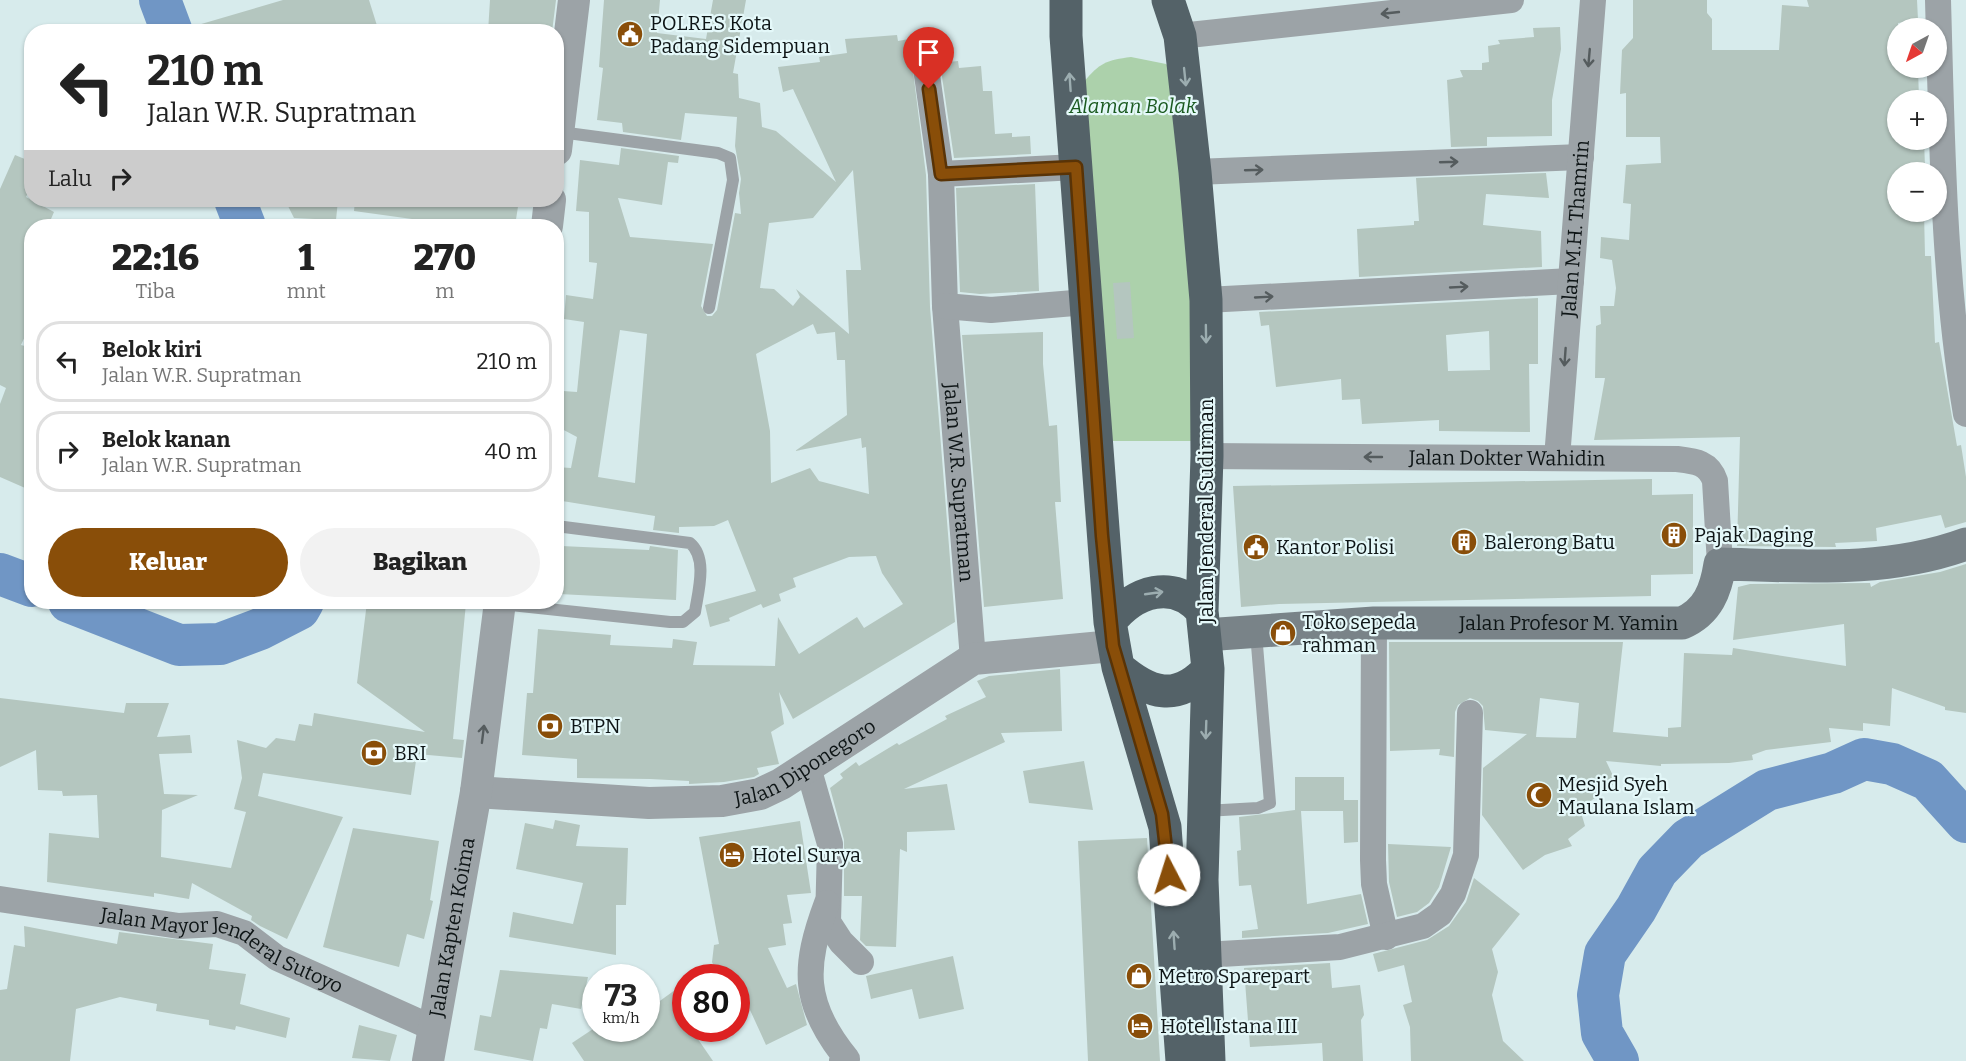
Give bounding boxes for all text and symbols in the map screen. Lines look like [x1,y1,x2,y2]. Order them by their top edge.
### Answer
one-way arrow [1381,8,1401,19]
place label: POLRES Kota Padang Sidempuan [650,11,830,58]
north arrow [1887,18,1947,78]
map controls [1887,18,1947,222]
public building icon: POLRES Kota Padang Sidempuan [615,19,645,49]
pin [903,27,954,89]
icon: arrive [912,36,945,69]
text: 210 m [147,46,263,96]
icon: left [48,48,126,126]
one-way arrow [1583,48,1594,68]
one-way arrow [1179,67,1190,87]
one-way arrow [1064,73,1075,93]
button: + [1887,90,1947,150]
park label: Alaman Bolak [1068,94,1197,118]
text: Jalan W.R. Supratman [147,97,416,129]
street label: Jalan M.H. Thamrin [1556,139,1594,319]
one-way arrow [1438,157,1458,168]
icon: right [104,162,137,195]
button: − [1887,162,1947,222]
one-way arrow [1243,164,1263,175]
text: Lalu [48,165,92,192]
text: 22:16 [112,236,199,280]
text: 1 [298,236,314,280]
text: 270 [414,236,476,280]
text: Tiba [136,279,175,303]
text: mnt [287,279,326,303]
text: m [435,279,454,303]
one-way arrow [1448,281,1468,292]
one-way arrow [1254,292,1273,303]
one-way arrow [1200,324,1212,344]
text: Belok kiri [102,336,202,363]
icon: left [51,345,84,378]
one-way arrow [1559,347,1570,367]
text: 210 m [477,348,537,375]
text: Jalan W.R. Supratman [102,363,301,387]
street label: Jalan W.R. Supratman [939,381,979,583]
street label: Jalan Jenderal Sudirman [1194,398,1218,625]
text: Belok kanan [102,426,230,453]
icon: right [51,435,84,468]
text: 40 m [485,438,537,465]
street label: Jalan Dokter Wahidin [1408,445,1606,471]
one-way arrow [1363,451,1383,463]
text: Jalan W.R. Supratman [102,453,301,477]
building icon: Pajak Daging [1659,520,1689,550]
place label: Pajak Daging [1694,523,1814,548]
building icon: Balerong Batu [1449,527,1479,557]
button: Keluar [48,528,288,597]
button: Bagikan [300,528,540,597]
place label: Balerong Batu [1484,530,1615,554]
public building icon: Kantor Polisi [1241,532,1271,562]
place label: Kantor Polisi [1276,535,1395,559]
one-way arrow [1144,587,1164,598]
place label: Toko sepeda rahman [1302,610,1416,657]
street label: Jalan Profesor M. Yamin [1458,611,1679,635]
shop icon: Toko sepeda rahman [1268,618,1298,648]
bank icon: BTPN [535,711,565,741]
place label: BTPN [570,714,621,738]
street label: Jalan Diponegoro [731,714,880,811]
one-way arrow [1201,719,1212,739]
one-way arrow [478,725,489,745]
bank icon: BRI [359,738,389,768]
place label: BRI [394,741,427,765]
place label: Mesjid Syeh Maulana Islam [1558,772,1695,819]
mosque icon: Mesjid Syeh Maulana Islam [1524,780,1554,810]
street label: Jalan Kapten Koima [424,835,480,1020]
hotel icon: Hotel Surya [717,840,747,870]
place label: Hotel Surya [752,843,861,867]
position arrow [1137,843,1201,907]
street label: Jalan Mayor Jenderal Sutoyo [98,902,347,998]
one-way arrow [1168,930,1179,950]
shop icon: Metro Sparepart [1124,961,1154,991]
speed limit sign: 80 [672,964,750,1042]
place label: Metro Sparepart [1158,964,1310,988]
text: 73 [605,978,637,1014]
text: km/h [602,1009,640,1027]
hotel icon: Hotel Istana III [1125,1011,1155,1041]
place label: Hotel Istana III [1160,1014,1298,1038]

